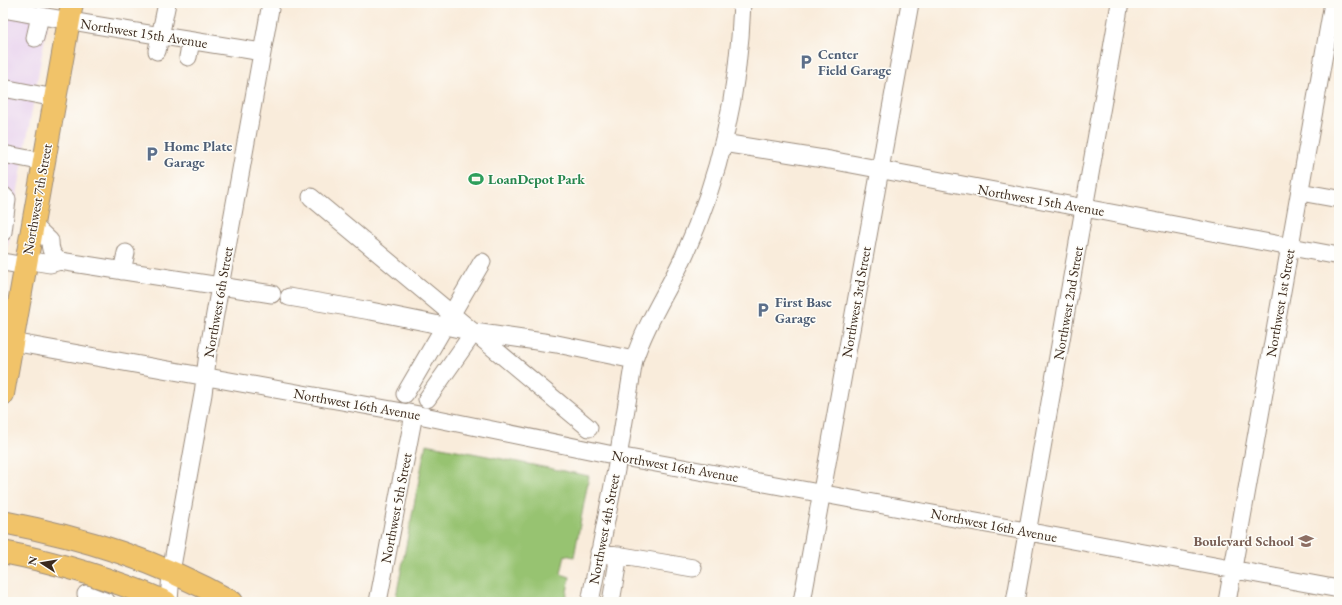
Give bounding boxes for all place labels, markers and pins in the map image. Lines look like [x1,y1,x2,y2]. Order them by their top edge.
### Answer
place label: Center Field Garage [818,45,891,79]
parking icon: Center Field Garage [797,53,815,71]
place label: Home Plate Garage [164,137,233,171]
parking icon: Home Plate Garage [143,145,161,163]
sports icon: LoanDepot Park [467,170,485,188]
place label: LoanDepot Park [488,170,585,188]
place label: First Base Garage [775,293,832,327]
parking icon: First Base Garage [754,301,772,319]
place label: Boulevard School [1193,532,1294,550]
school or university icon: Boulevard School [1297,532,1315,550]

